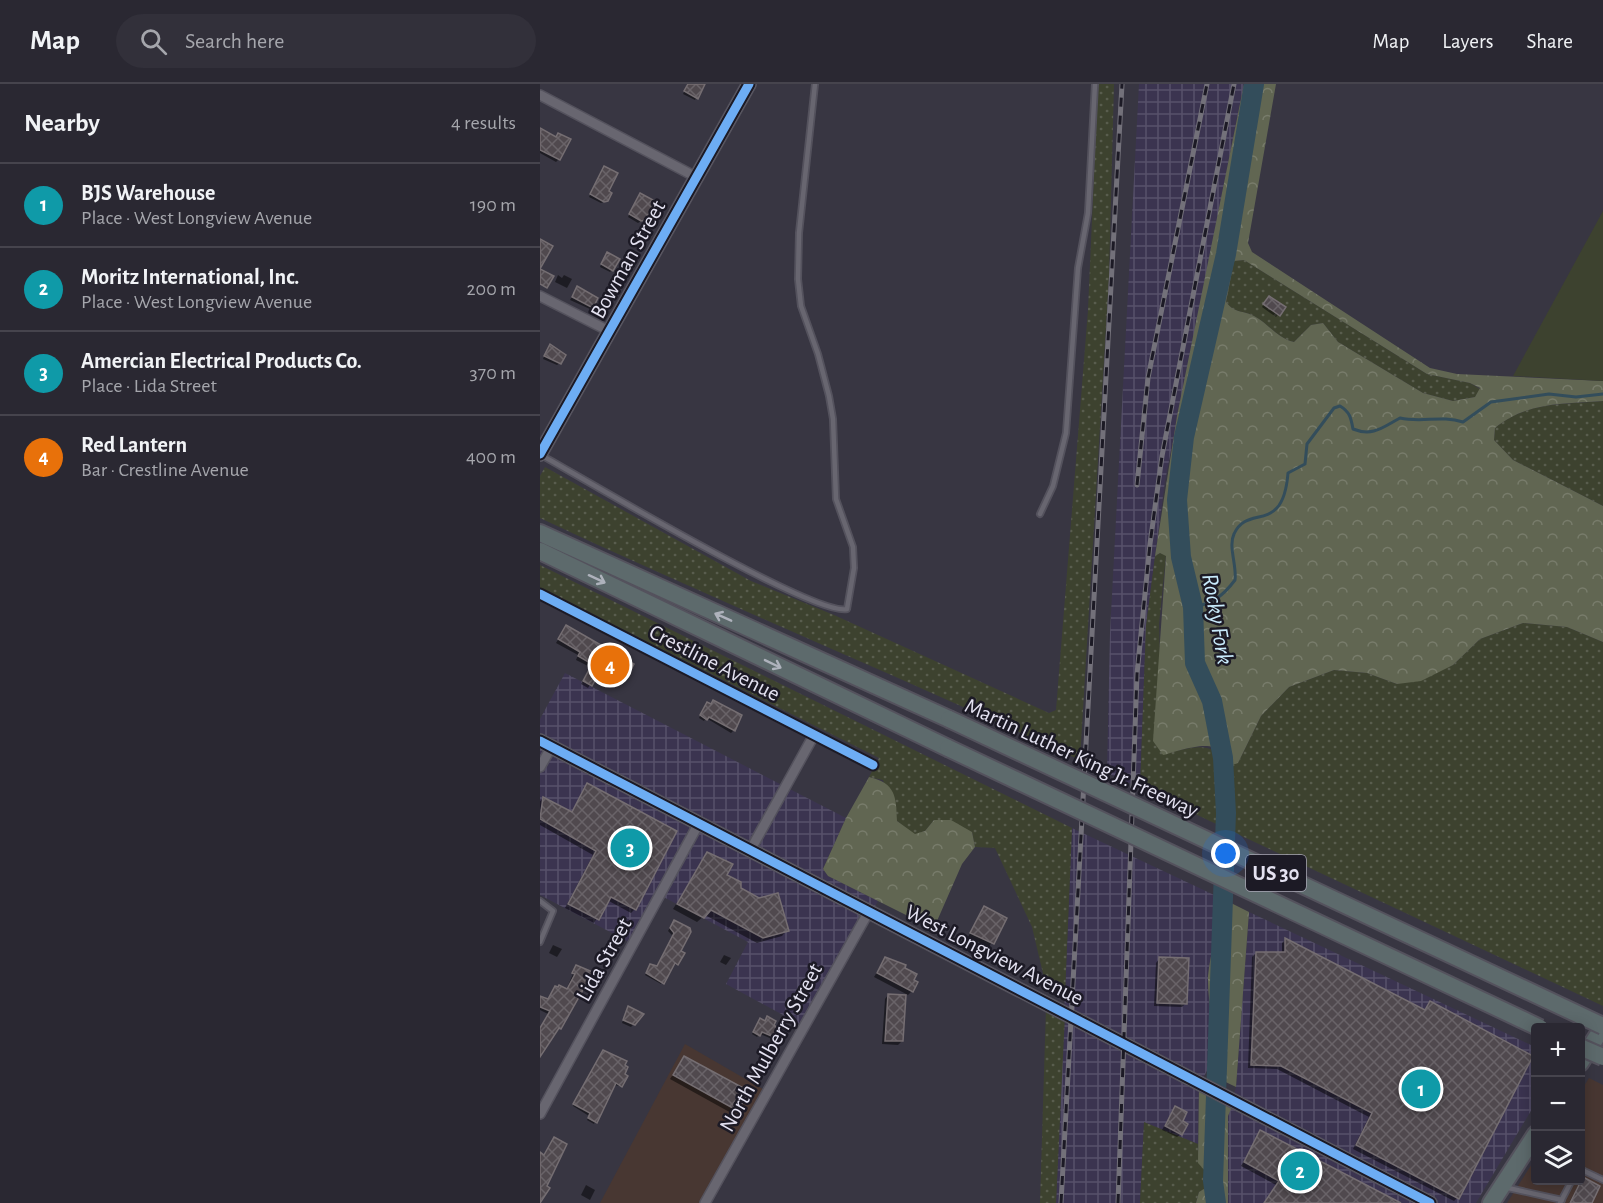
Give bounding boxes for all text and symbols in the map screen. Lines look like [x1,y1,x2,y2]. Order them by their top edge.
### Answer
search box [116,14,536,68]
icon: search [137,25,170,58]
text: Map [30,27,80,55]
text: Search here [185,30,284,52]
text: Map [1373,31,1409,52]
text: Layers [1442,31,1493,52]
text: Share [1526,31,1573,52]
text: Nearby [24,110,100,136]
text: 4 results [451,113,516,133]
text: BJS Warehouse [81,182,215,204]
text: 1 [40,195,47,215]
text: 190 m [470,195,516,215]
street label: Bowman Street [586,197,669,322]
text: Place · West Longview Avenue [81,208,312,228]
text: Moritz International, Inc. [81,266,299,288]
text: 2 [39,279,48,299]
text: 200 m [466,279,516,299]
text: Place · West Longview Avenue [81,292,312,312]
text: Amercian Electrical Products Co. [81,350,362,372]
text: 3 [39,363,48,383]
text: 370 m [470,363,516,383]
text: Place · Lida Street [81,376,217,396]
text: Red Lantern [81,434,187,456]
text: 4 [38,447,49,467]
text: 400 m [466,447,516,467]
text: Bar · Crestline Avenue [81,460,249,480]
water label: Rocky Fork [1197,572,1237,667]
one-way arrow [588,573,606,585]
one-way arrow [715,611,733,622]
street label: Crestline Avenue [646,621,783,705]
pin: 4 [590,642,630,688]
one-way arrow [763,658,781,670]
street label: Martin Luther King Jr. Freeway [962,694,1202,822]
pin: 3 [610,826,650,870]
your location [1211,839,1240,868]
road number: US 30 [1246,855,1306,891]
street label: West Longview Avenue [902,900,1087,1009]
street label: Lida Street [572,914,636,1005]
street label: North Mulberry Street [716,960,826,1135]
map controls [1531,1023,1585,1185]
button: + [1531,1023,1585,1077]
pin: 1 [1402,1066,1440,1112]
button: − [1531,1077,1585,1131]
button: layers [1531,1131,1585,1185]
pin: 2 [1280,1148,1320,1194]

